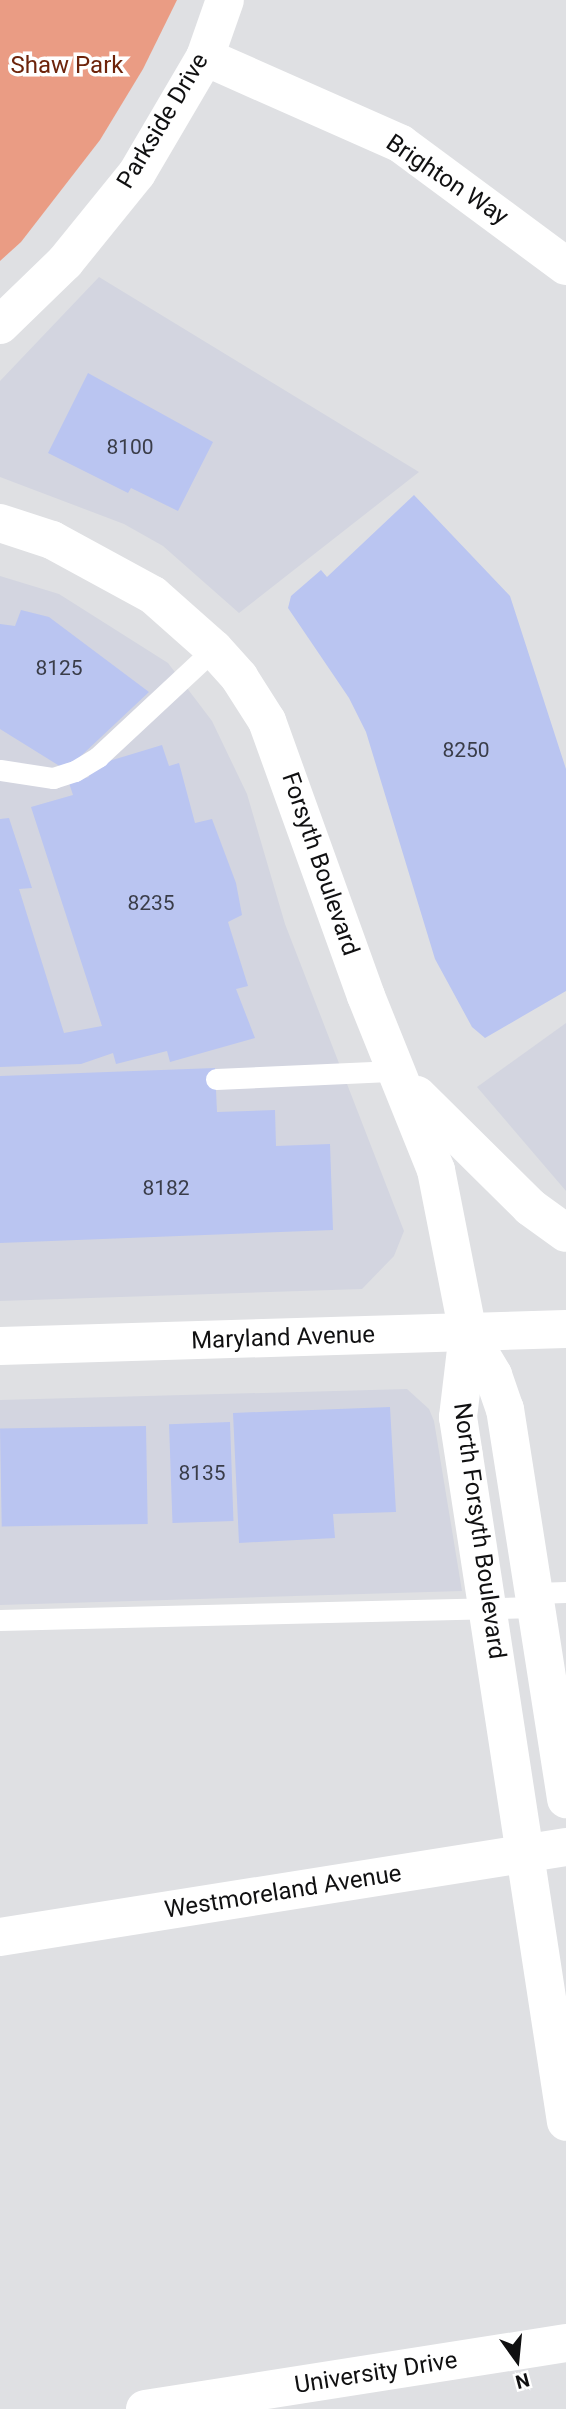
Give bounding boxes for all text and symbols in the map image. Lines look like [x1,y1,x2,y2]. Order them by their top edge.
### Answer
street label: Parkside Drive [111,48,215,194]
park label: Shaw Park [11,52,123,80]
street label: Brighton Way [380,129,514,231]
house number: 8100 [106,434,154,460]
house number: 8125 [35,655,83,681]
house number: 8250 [442,737,490,763]
street label: Forsyth Boulevard [275,769,365,959]
house number: 8235 [127,890,175,916]
house number: 8182 [142,1175,190,1201]
street label: Maryland Avenue [191,1320,375,1356]
street label: North Forsyth Boulevard [447,1401,511,1661]
house number: 8135 [178,1460,226,1486]
street label: Westmoreland Avenue [163,1859,403,1925]
north arrow [482,2325,552,2395]
street label: University Drive [293,2346,459,2400]
text: N [513,2368,532,2394]

